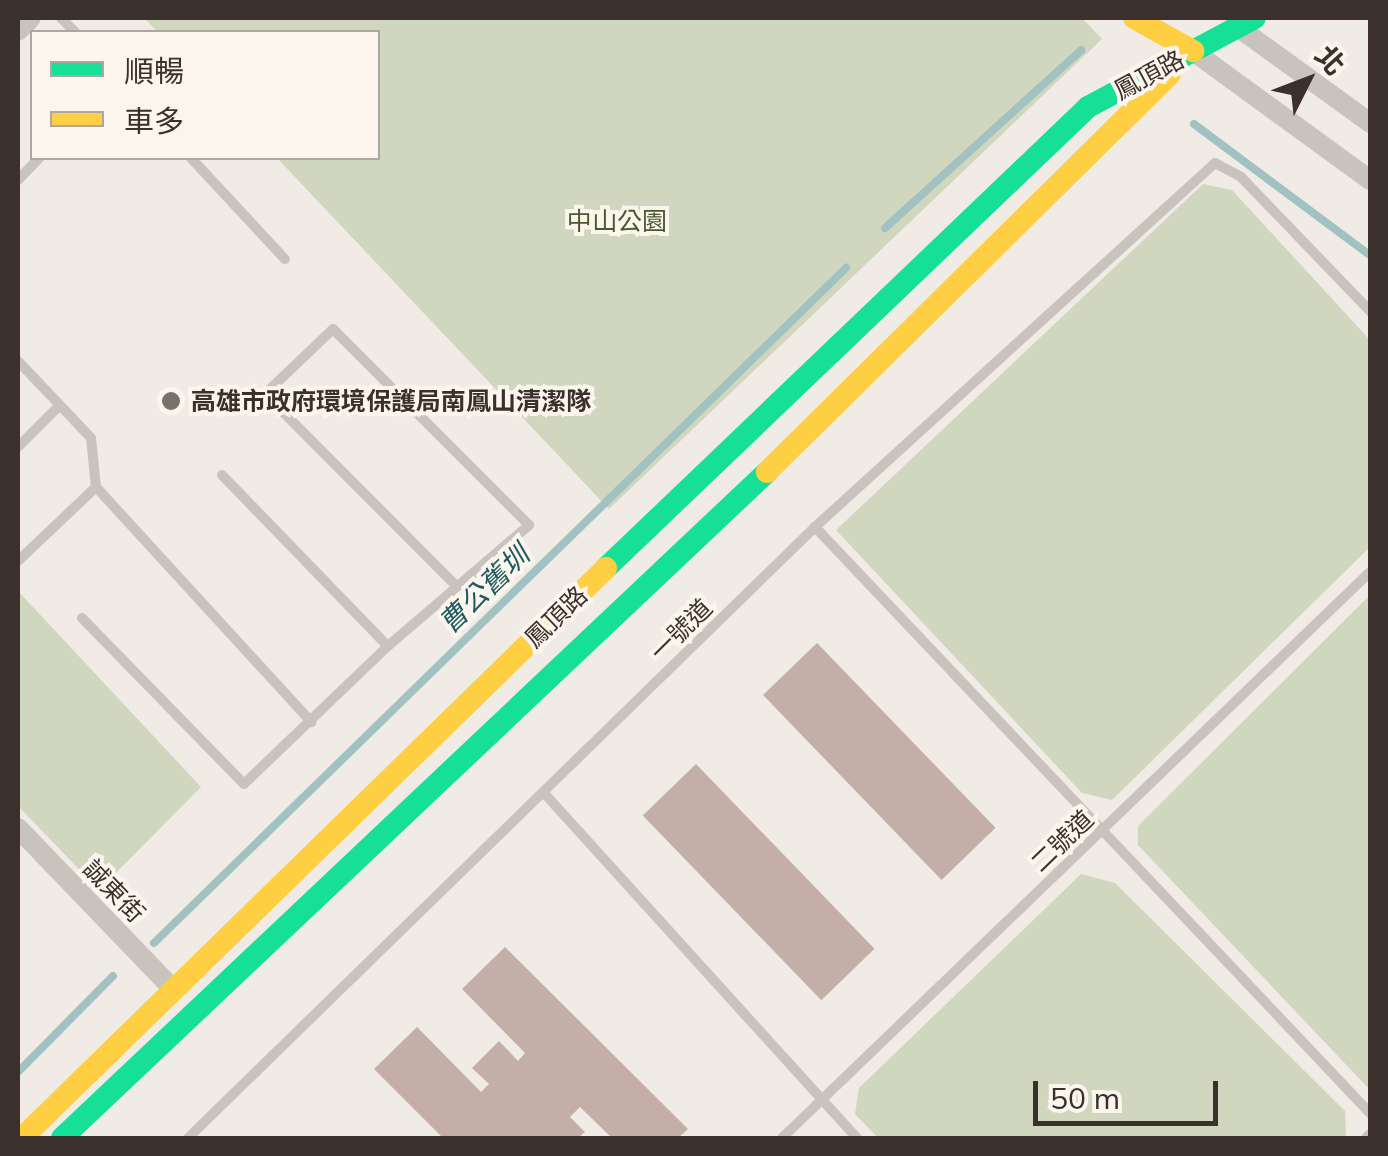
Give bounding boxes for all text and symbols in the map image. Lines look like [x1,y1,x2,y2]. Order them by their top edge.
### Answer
legend [30,30,380,160]
north arrow [1258,30,1358,130]
text: 北 [1308,37,1353,82]
street label: 鳳頂路 [1109,44,1189,106]
text: 順暢 [124,52,184,90]
text: 車多 [124,102,184,140]
park label: 中山公園 [567,206,667,236]
place label: 高雄市政府環境保護局南鳳山清潔隊 [191,386,591,416]
marker: 高雄市政府環境保護局南鳳山清潔隊 [160,390,182,412]
water label: 曹公舊圳 [432,538,536,640]
street label: 鳳頂路 [519,580,593,654]
street label: 一號道 [644,593,718,667]
street label: 二號道 [1025,804,1099,878]
street label: 誠東街 [77,854,151,928]
scale bar [1038,1061,1223,1123]
text: 50 m [1050,1079,1120,1117]

